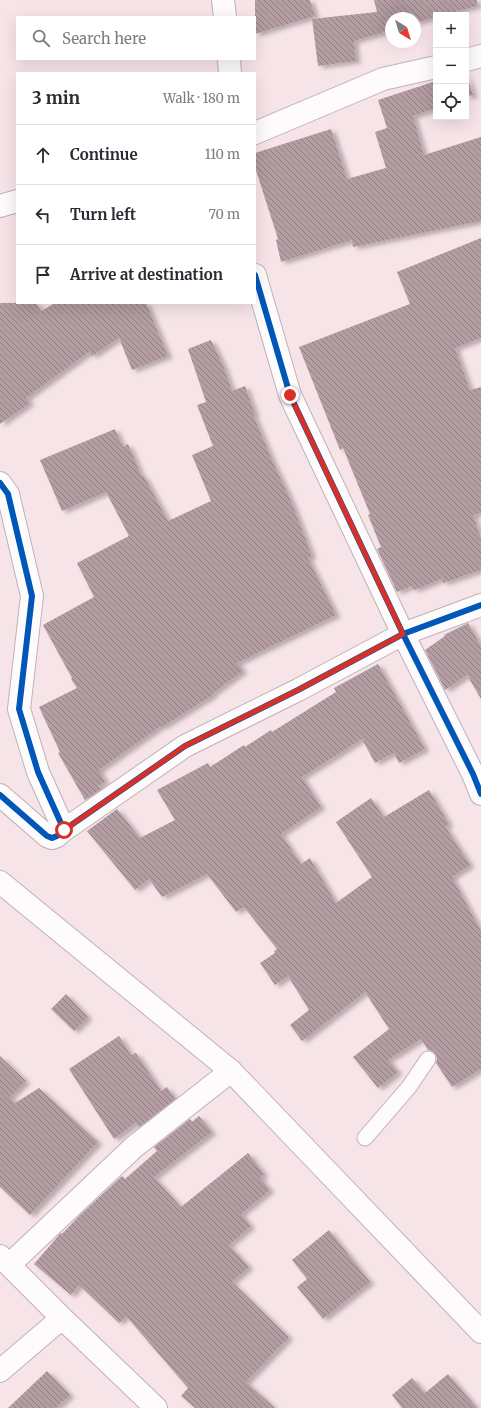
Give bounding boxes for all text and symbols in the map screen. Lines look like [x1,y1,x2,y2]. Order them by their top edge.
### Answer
north arrow [385,12,421,48]
map controls [433,12,469,120]
button: + [433,12,469,48]
search box [16,16,256,60]
icon: search [30,27,52,49]
text: Search here [62,29,146,48]
button: − [433,48,469,84]
button: locate [433,84,469,120]
text: 3 min [32,87,80,109]
text: Walk · 180 m [163,90,240,107]
icon: ahead [32,144,54,166]
text: Continue [70,145,138,164]
text: 110 m [205,146,240,163]
icon: left [32,204,54,226]
text: Turn left [70,205,136,224]
text: 70 m [209,206,240,223]
icon: arrive [32,264,54,286]
text: Arrive at destination [70,265,223,284]
route end [281,386,299,404]
route start [55,821,73,839]

